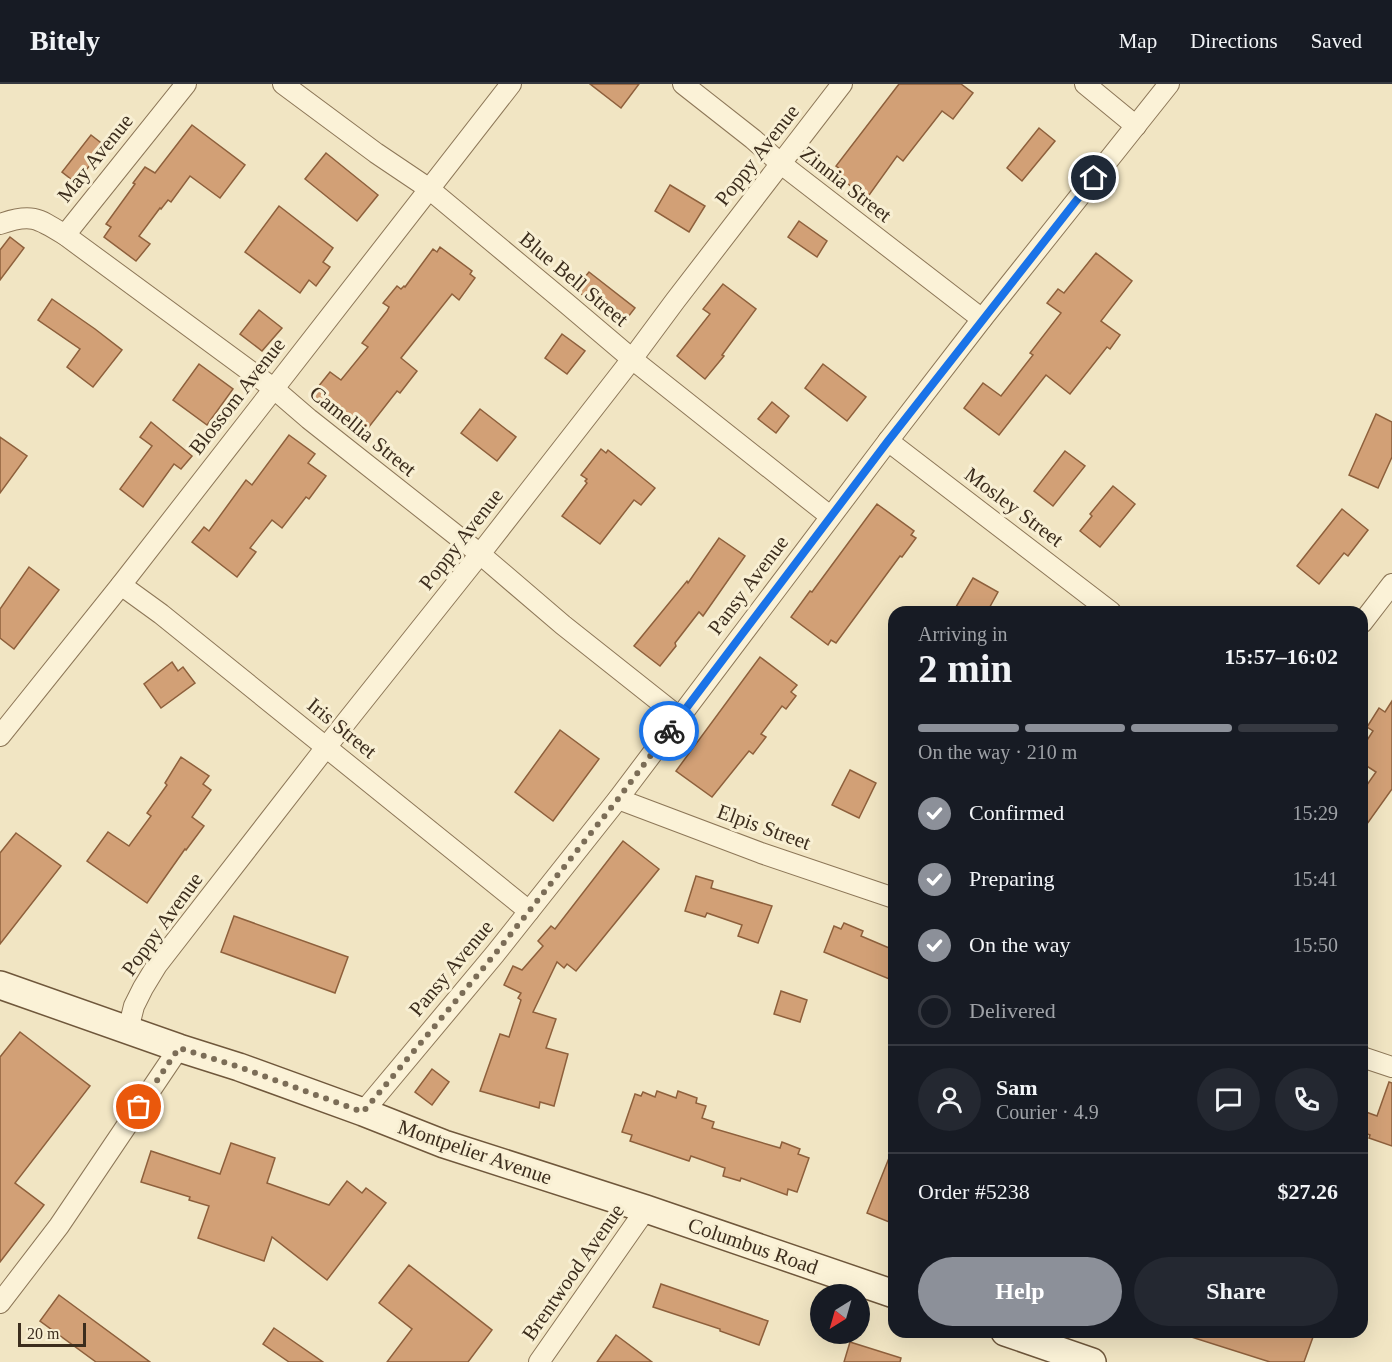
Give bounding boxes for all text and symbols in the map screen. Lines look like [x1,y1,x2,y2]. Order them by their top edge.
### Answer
text: Bitely [30,25,100,56]
text: Map [1119,29,1157,53]
text: Directions [1190,29,1278,53]
text: Saved [1311,29,1362,53]
street label: Poppy Avenue [710,100,804,210]
street label: May Avenue [52,109,138,207]
street label: Zinnia Street [796,141,896,227]
pin [1068,152,1119,203]
icon: home [1077,161,1110,194]
street label: Blue Bell Street [515,227,633,331]
street label: Blossom Avenue [184,333,290,459]
street label: Camellia Street [305,381,421,481]
street label: Mosley Street [960,462,1068,552]
street label: Poppy Avenue [414,484,508,594]
street label: Pansy Avenue [703,531,793,639]
text: Arriving in [918,623,1007,645]
text: 15:57–16:02 [1224,644,1338,669]
text: 2 min [918,647,1012,690]
street label: Iris Street [302,693,382,763]
courier [639,701,699,761]
icon: bike [653,715,686,748]
text: On the way · 210 m [918,741,1077,763]
icon: check [918,797,951,830]
street label: Elpis Street [714,799,814,855]
text: Confirmed [969,800,1064,825]
text: 15:29 [1292,802,1338,824]
icon: check [918,863,951,896]
text: Preparing [969,866,1055,891]
street label: Poppy Avenue [117,868,207,980]
text: 15:41 [1292,868,1338,890]
street label: Pansy Avenue [404,915,498,1021]
icon: check [918,929,951,962]
text: On the way [969,932,1070,957]
text: 15:50 [1292,934,1338,956]
text: Delivered [969,998,1056,1023]
button: person [918,1068,981,1131]
button: chat [1197,1068,1260,1131]
button: phone [1275,1068,1338,1131]
text: Sam [996,1075,1038,1100]
pin [113,1081,164,1132]
icon: bag [122,1090,155,1123]
text: Courier · 4.9 [996,1101,1099,1123]
street label: Montpelier Avenue [395,1114,555,1190]
text: Order #5238 [918,1179,1030,1204]
text: $27.26 [1278,1179,1338,1204]
street label: Brentwood Avenue [517,1199,629,1345]
street label: Columbus Road [685,1213,822,1280]
button: Help [918,1257,1122,1326]
button: Share [1134,1257,1338,1326]
north arrow [810,1284,870,1344]
map controls [810,1284,870,1344]
scale bar [18,1320,86,1348]
text: 20 m [27,1325,59,1342]

